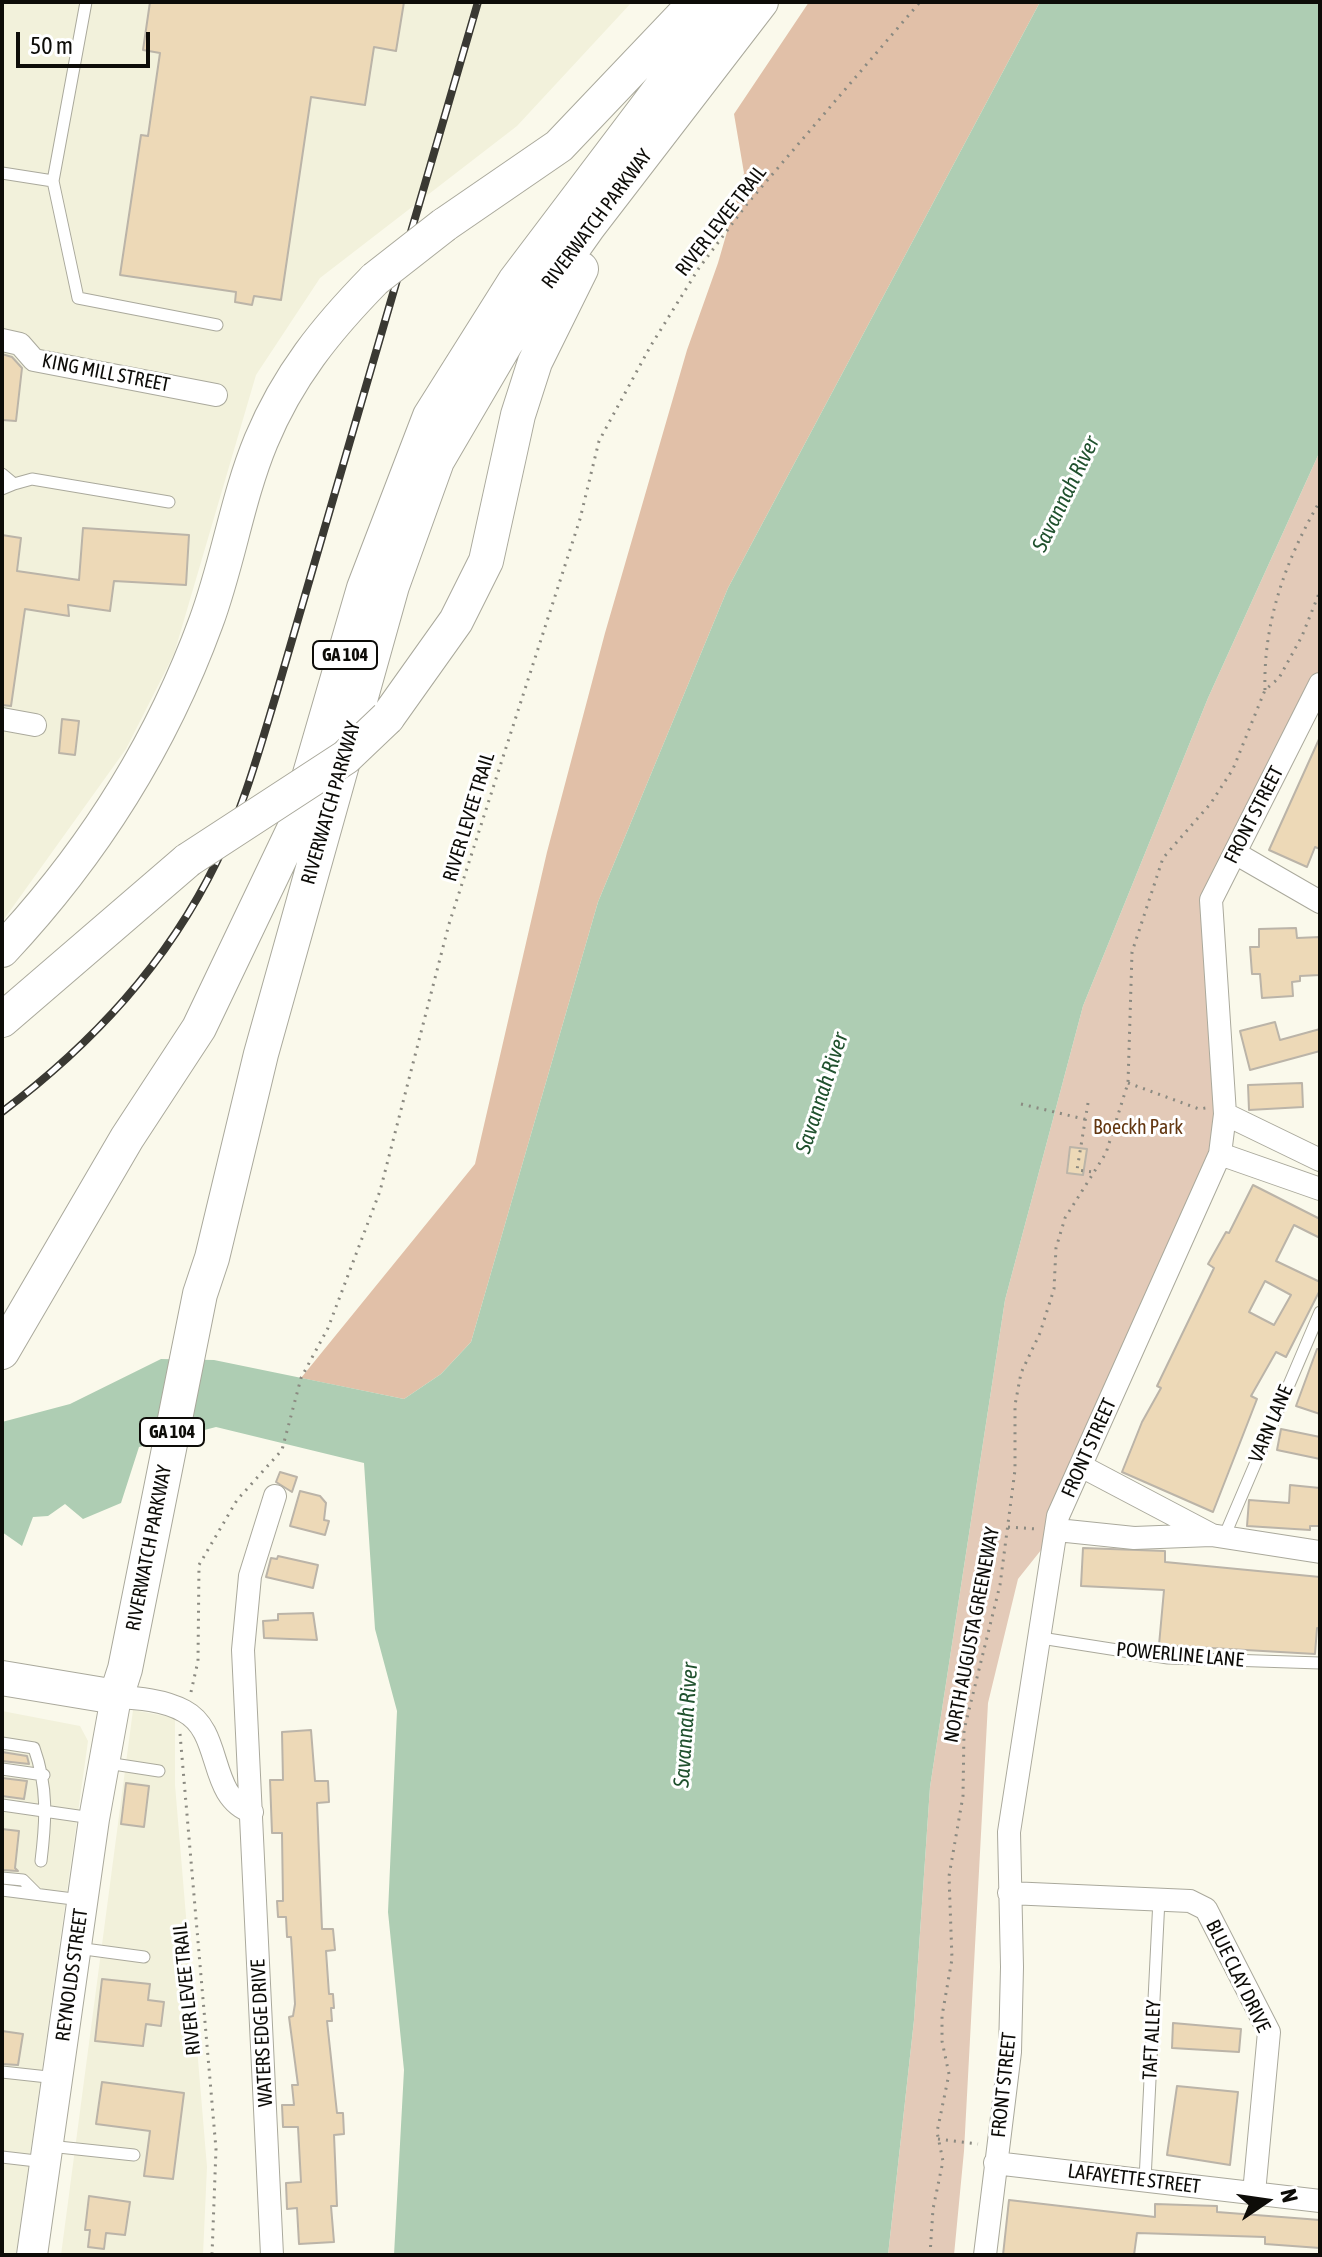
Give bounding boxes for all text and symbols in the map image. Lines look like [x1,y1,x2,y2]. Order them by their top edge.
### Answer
scale bar [20,16,154,66]
text: 50 m [30,32,73,59]
street label: RIVERWATCH PARKWAY [537,145,657,293]
street label: RIVER LEVEE TRAIL [670,161,772,281]
street label: KING MILL STREET [40,349,172,397]
water label: Savannah River [1027,432,1105,556]
road number: GA 104 [313,641,377,669]
street label: RIVERWATCH PARKWAY [296,719,366,887]
street label: RIVER LEVEE TRAIL [438,750,500,884]
street label: FRONT STREET [1219,762,1289,868]
water label: Savannah River [790,1029,854,1157]
park label: Boeckh Park [1093,1116,1183,1140]
street label: VARN LANE [1244,1382,1298,1466]
street label: FRONT STREET [1057,1395,1121,1501]
road number: GA 104 [140,1418,204,1446]
street label: RIVERWATCH PARKWAY [121,1463,177,1633]
street label: NORTH AUGUSTA GREENEWAY [939,1525,1005,1745]
street label: POWERLINE LANE [1115,1637,1245,1673]
water label: Savannah River [668,1662,704,1788]
street label: REYNOLDS STREET [51,1907,93,2043]
street label: BLUE CLAY DRIVE [1200,1916,1276,2036]
street label: RIVER LEVEE TRAIL [168,1921,206,2057]
street label: WATERS EDGE DRIVE [246,1959,278,2107]
street label: TAFT ALLEY [1138,1999,1166,2081]
street label: FRONT STREET [987,2031,1021,2139]
street label: LAFAYETTE STREET [1066,2159,1202,2199]
north arrow [1226,2161,1306,2241]
text: N [1275,2186,1304,2205]

